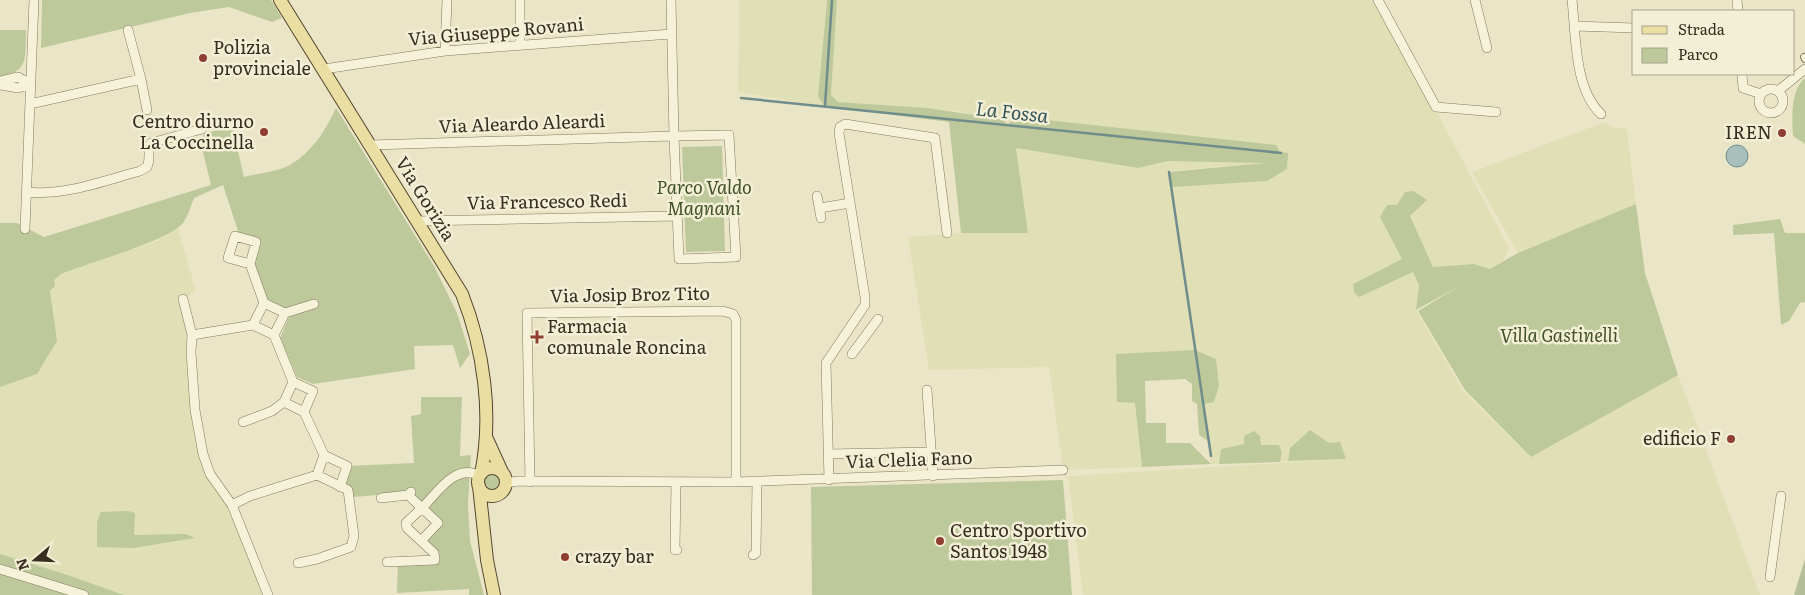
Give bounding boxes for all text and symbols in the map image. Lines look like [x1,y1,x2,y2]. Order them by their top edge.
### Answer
street label: Via Giuseppe Rovani [407,9,585,52]
legend [1632,10,1795,75]
text: Strada [1678,17,1726,40]
place label: Polizia provinciale [213,33,311,81]
text: Parco [1678,42,1718,65]
marker: Polizia provinciale [197,52,209,64]
water label: La Fossa [974,93,1050,129]
street label: Via Aleardo Aleardi [438,106,606,139]
place label: Centro diurno La Coccinella [132,107,254,155]
place label: IREN [1725,118,1772,145]
marker: Centro diurno La Coccinella [258,126,270,138]
marker: IREN [1776,127,1788,139]
street label: Via Gorizia [390,151,463,246]
park label: Parco Valdo Magnani [656,173,752,221]
street label: Via Francesco Redi [466,186,628,215]
street label: Via Josip Broz Tito [550,279,710,308]
place label: Farmacia comunale Roncina [547,312,707,360]
park label: Villa Gastinelli [1500,321,1619,348]
marker: Farmacia comunale Roncina [531,331,543,343]
place label: edificio F [1643,424,1721,451]
marker: edificio F [1725,433,1737,445]
street label: Via Clelia Fano [845,443,973,474]
place label: Centro Sportivo Santos 1948 [950,516,1087,564]
north arrow [10,535,60,585]
marker: Centro Sportivo Santos 1948 [934,535,946,547]
place label: crazy bar [575,542,654,569]
marker: crazy bar [559,551,571,563]
text: N [10,556,33,573]

